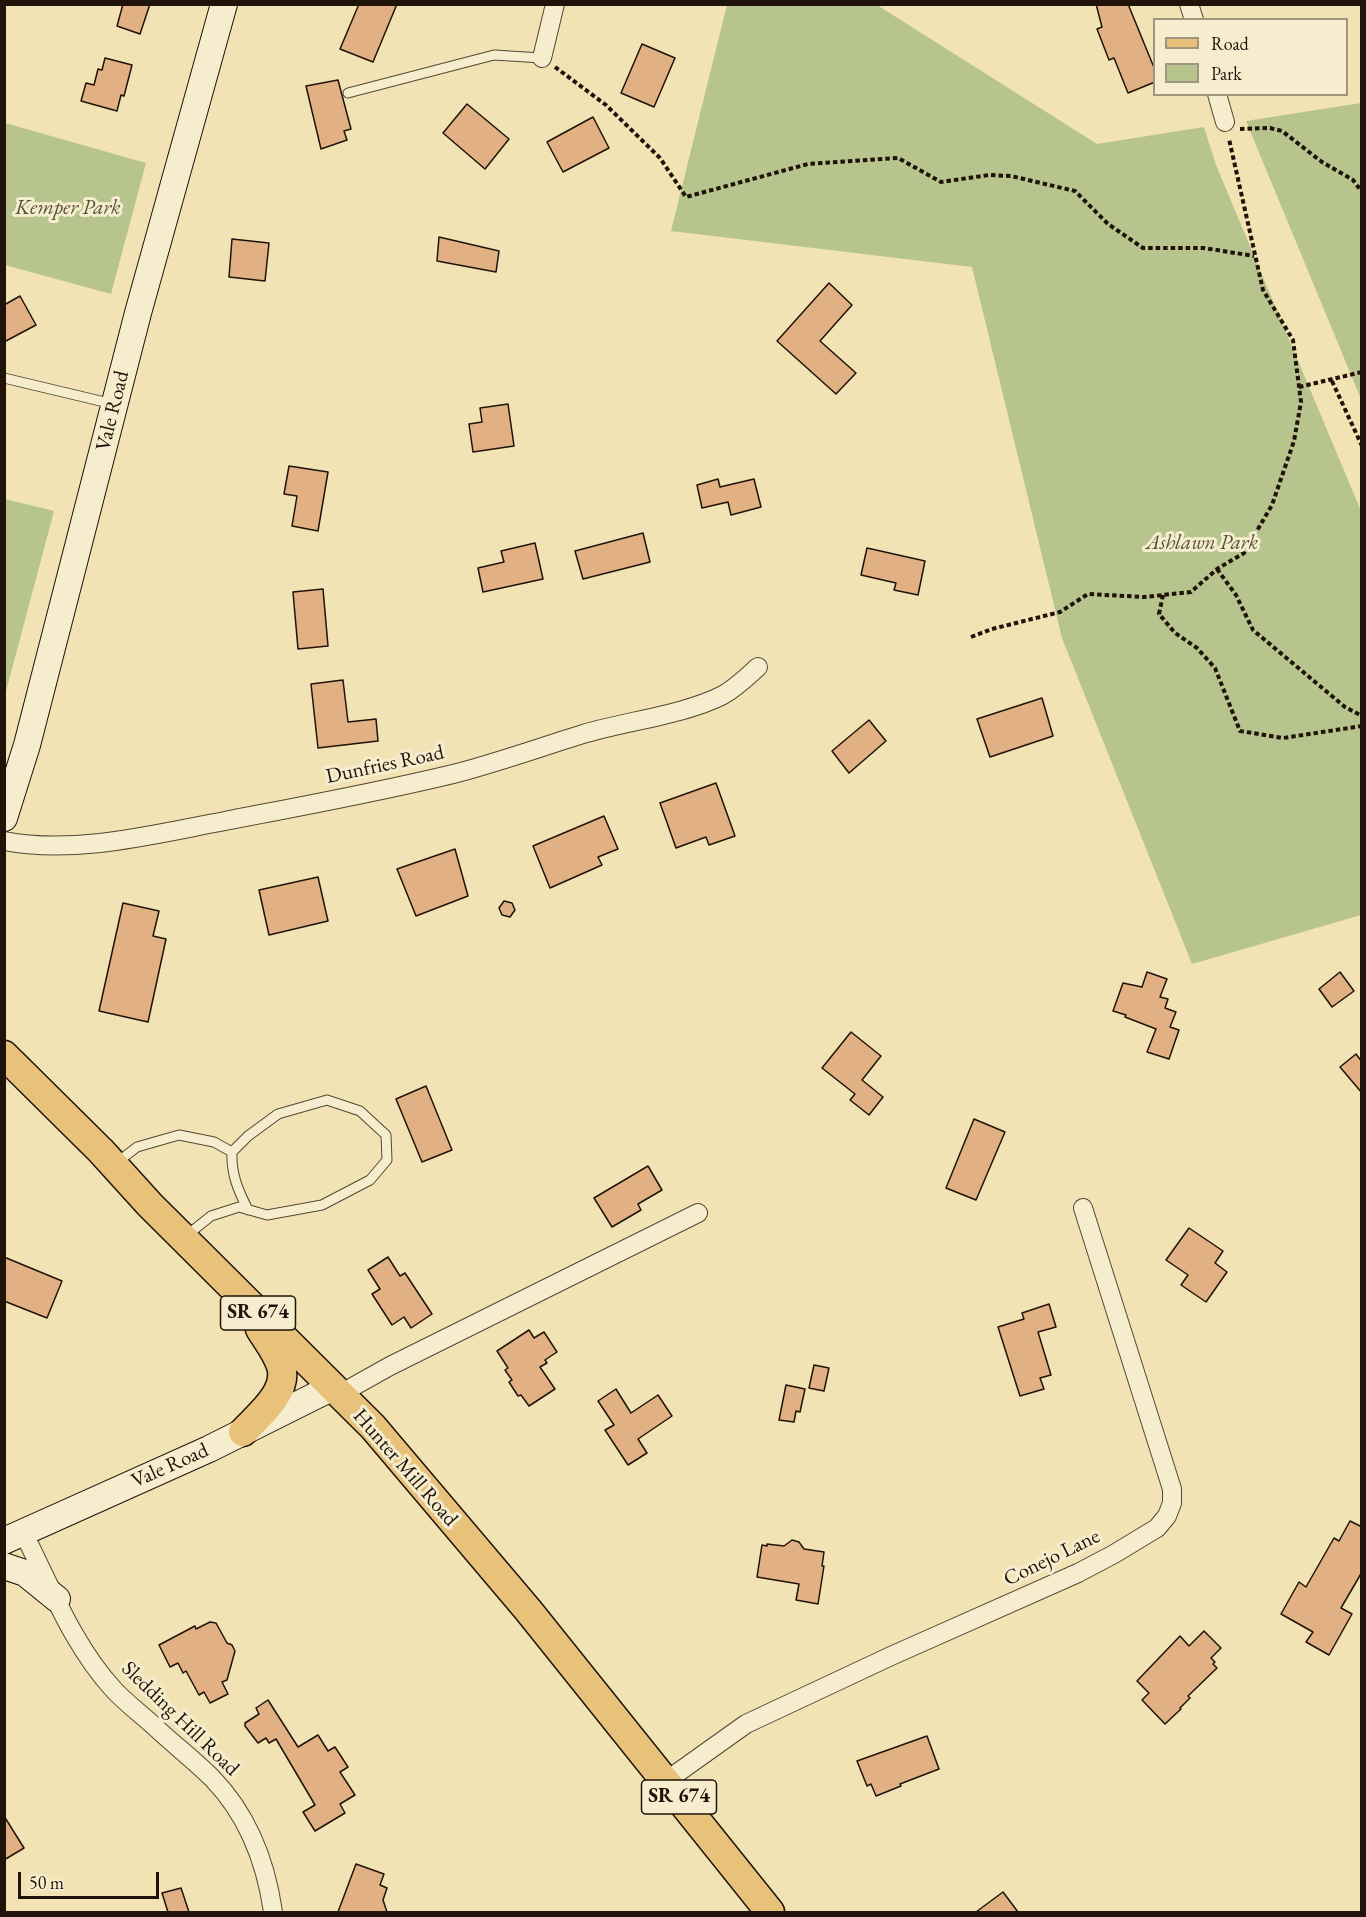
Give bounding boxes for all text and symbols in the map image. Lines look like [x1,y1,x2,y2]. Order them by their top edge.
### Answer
legend [1153,18,1348,96]
text: Road [1211,32,1249,55]
text: Park [1211,62,1242,85]
park label: Kemper Park [15,195,121,221]
street label: Vale Road [91,368,135,454]
park label: Ashlawn Park [1146,530,1258,556]
street label: Dunfries Road [324,740,446,790]
road number: SR 674 [220,1296,296,1330]
street label: Hunter Mill Road [347,1404,463,1532]
street label: Vale Road [128,1438,212,1494]
street label: Conejo Lane [1000,1524,1104,1592]
street label: Sledding Hill Road [116,1656,244,1782]
road number: SR 674 [642,1780,716,1814]
scale bar [21,1860,162,1898]
text: 50 m [29,1871,64,1894]

